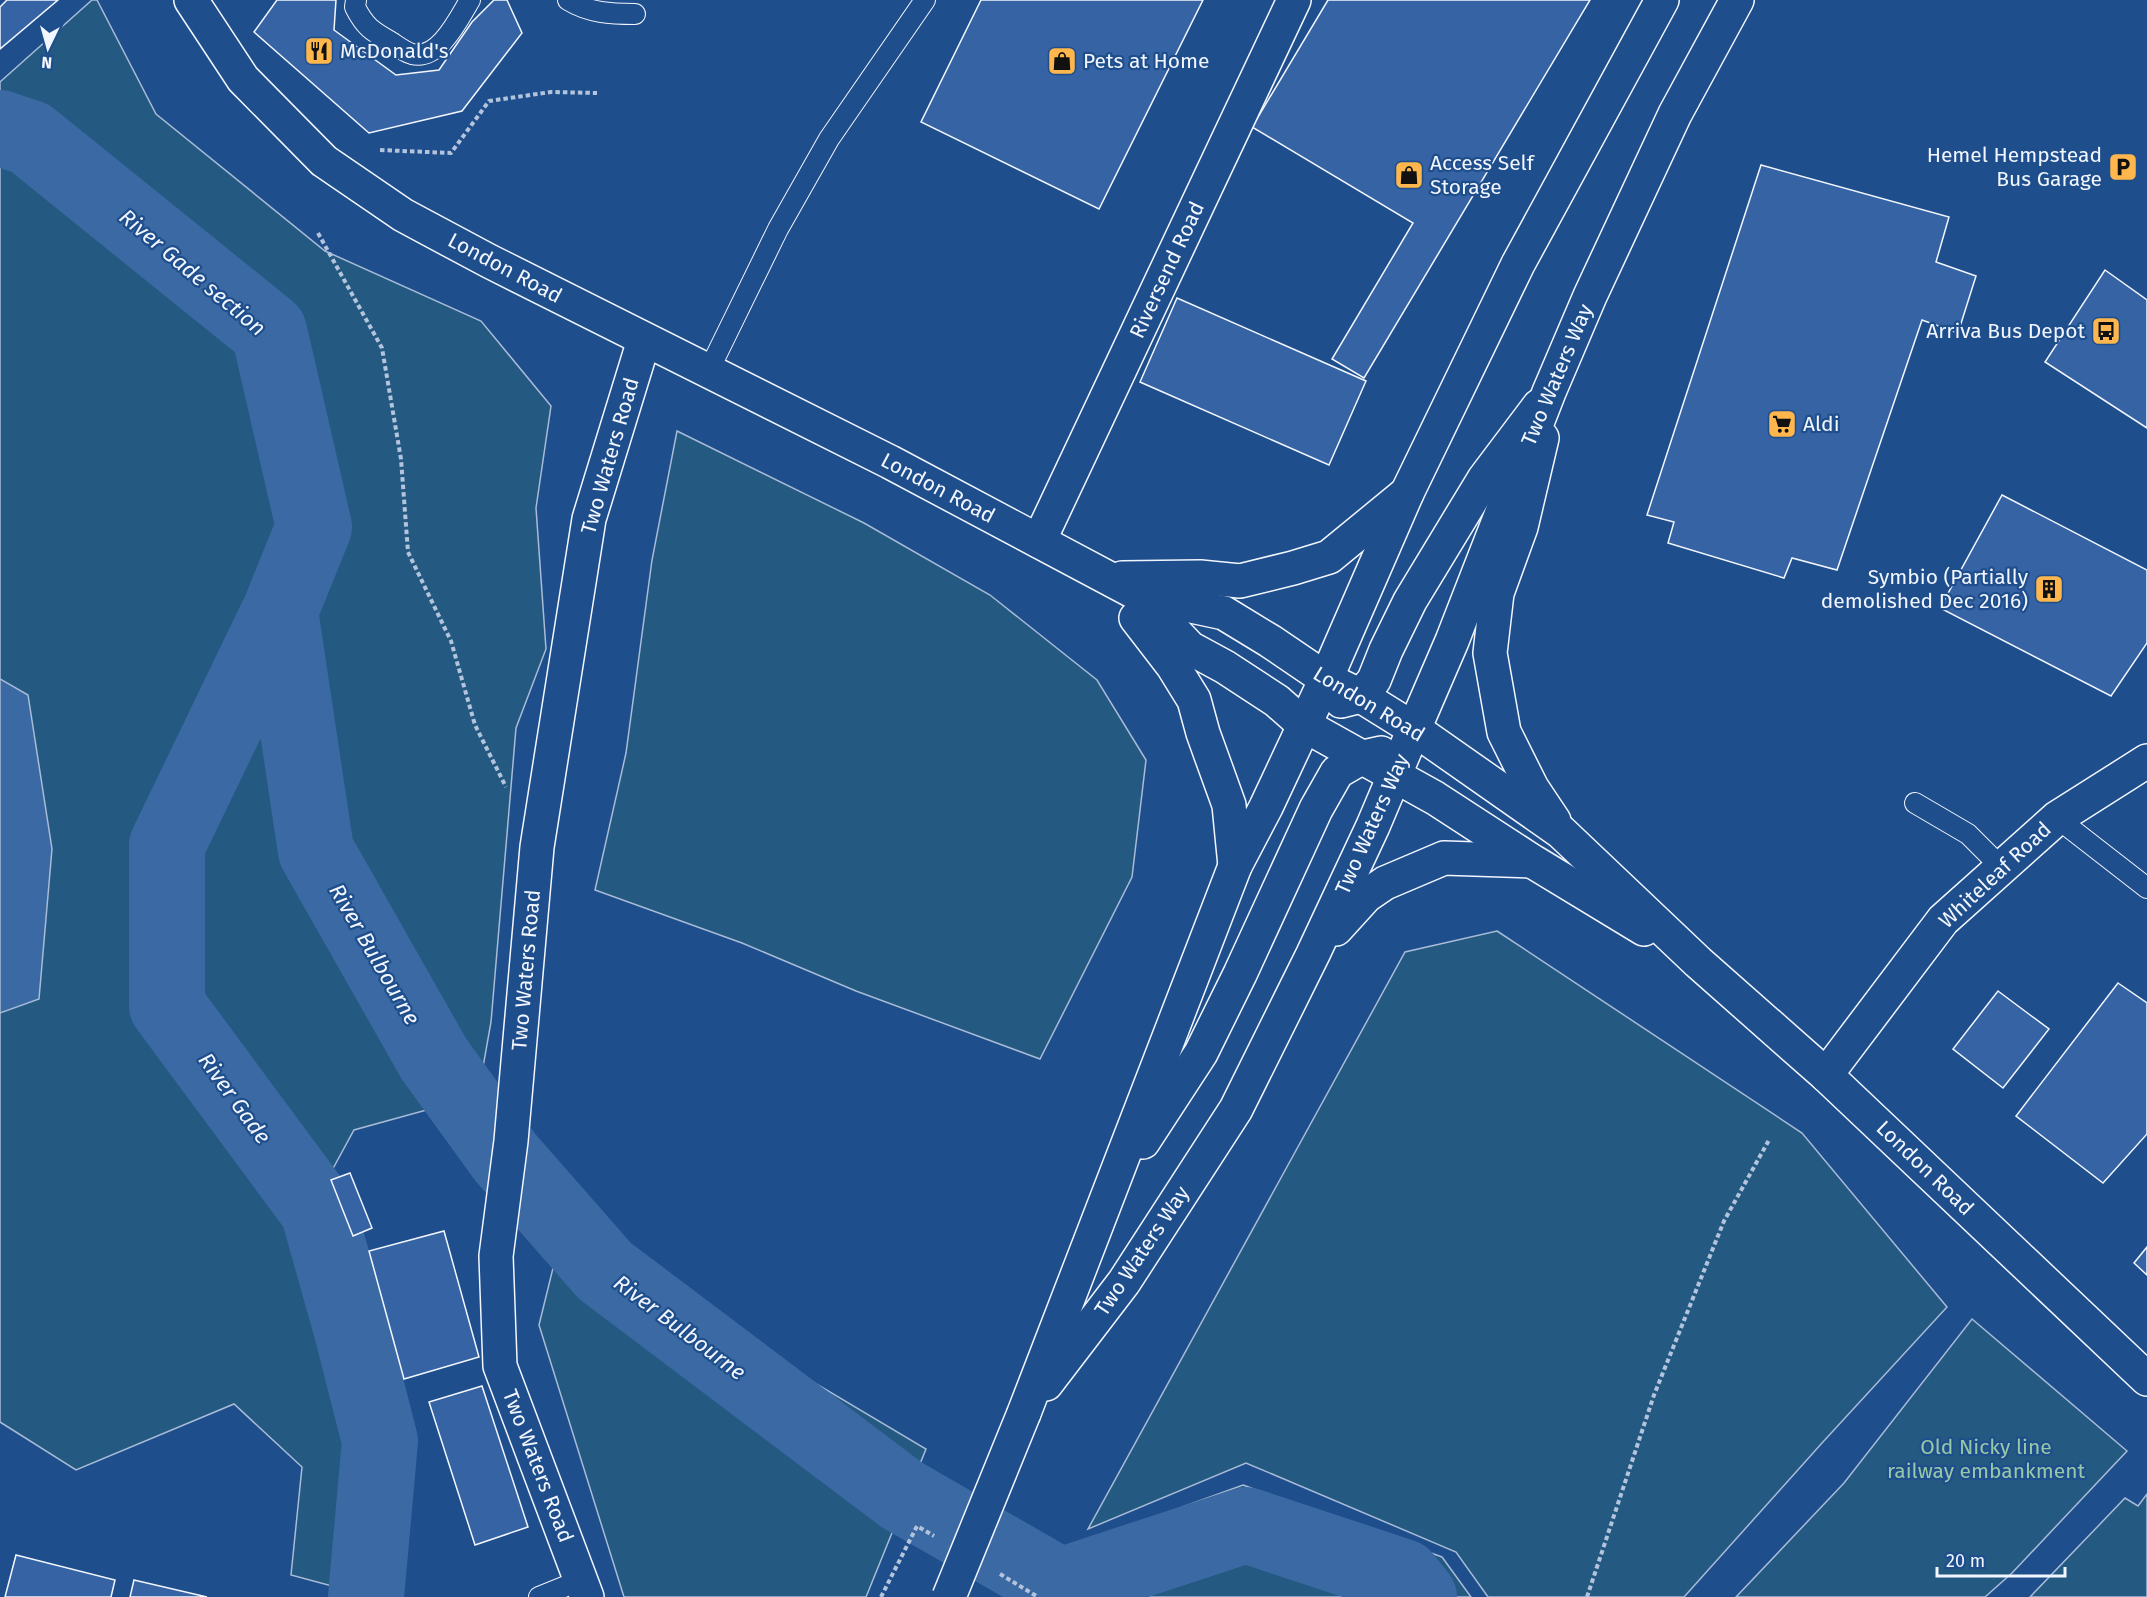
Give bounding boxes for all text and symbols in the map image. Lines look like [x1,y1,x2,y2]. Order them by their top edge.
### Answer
north arrow [18,18,78,78]
restaurant icon: McDonald's [303,35,335,67]
place label: McDonald's [340,38,449,64]
shop icon: Pets at Home [1046,45,1078,77]
place label: Pets at Home [1083,48,1210,74]
text: N [41,53,53,72]
place label: Hemel Hempstead Bus Garage [1927,142,2102,192]
place label: Access Self Storage [1430,150,1536,200]
parking icon: Hemel Hempstead Bus Garage [2107,151,2139,183]
shop icon: Access Self Storage [1393,159,1425,191]
street label: Riversend Road [1124,197,1210,343]
water label: River Gade section [114,203,271,341]
street label: London Road [443,227,567,309]
street label: Two Waters Way [1515,300,1599,450]
bus stop icon: Arriva Bus Depot [2090,315,2122,347]
place label: Arriva Bus Depot [1926,318,2085,344]
street label: Two Waters Road [575,375,645,537]
supermarket icon: Aldi [1766,408,1798,440]
place label: Aldi [1803,411,1840,437]
street label: London Road [876,447,1000,529]
place label: Symbio (Partially demolished Dec 2016) [1821,564,2029,614]
building icon: Symbio (Partially demolished Dec 2016) [2033,573,2065,605]
street label: London Road [1308,661,1430,747]
street label: Two Waters Way [1329,749,1415,898]
street label: Whiteleaf Road [1933,816,2057,934]
water label: River Bulbourne [323,879,426,1030]
street label: Two Waters Road [506,888,546,1052]
water label: River Gade [193,1048,277,1149]
street label: London Road [1871,1115,1979,1221]
street label: Two Waters Way [1089,1180,1195,1321]
water label: River Bulbourne [608,1269,751,1386]
street label: Two Waters Road [497,1386,579,1546]
park label: Old Nicky line railway embankment [1887,1434,2086,1484]
scale bar [1937,1540,2064,1578]
text: 20 m [1946,1550,1985,1572]

